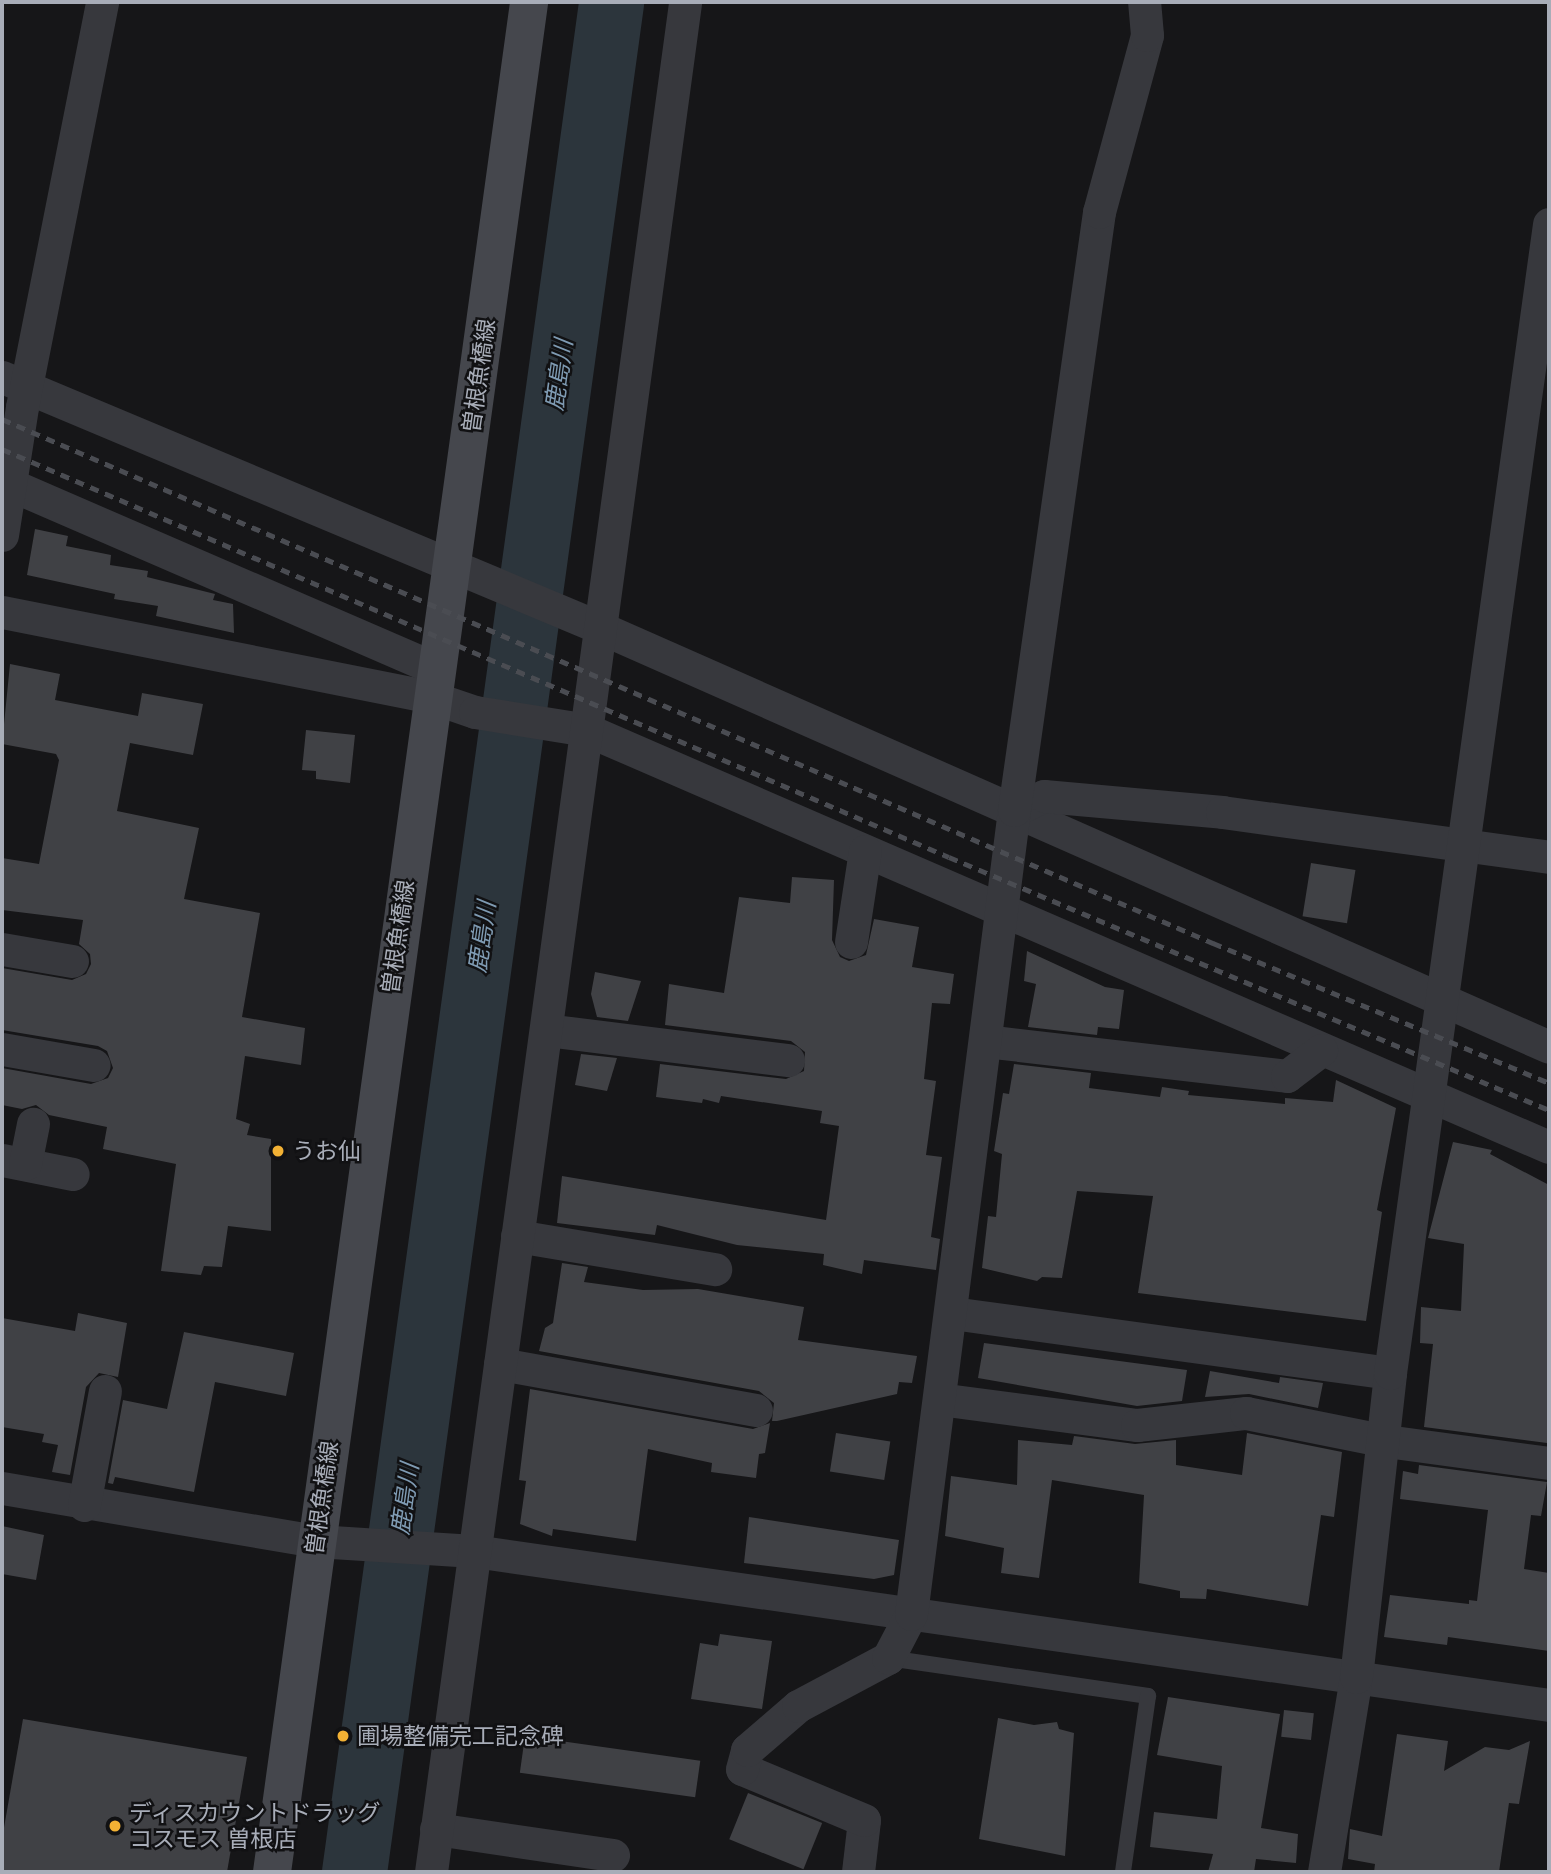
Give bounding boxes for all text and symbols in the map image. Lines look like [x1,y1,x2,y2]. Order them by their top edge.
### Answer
street label: 曽根魚橋線 [457,317,501,435]
water label: 鹿島川 [540,337,578,413]
street label: 曽根魚橋線 [376,878,420,996]
water label: 鹿島川 [463,899,501,975]
place label: うお仙 [292,1137,361,1165]
marker: うお仙 [270,1143,286,1159]
street label: 曽根魚橋線 [300,1439,344,1557]
water label: 鹿島川 [386,1461,424,1537]
place label: 圃場整備完工記念碑 [357,1722,564,1750]
marker: 圃場整備完工記念碑 [335,1728,351,1744]
place label: ディスカウントドラッグ コスモス 曽根店 [129,1799,382,1853]
marker: ディスカウントドラッグ コスモス 曽根店 [107,1818,123,1834]

